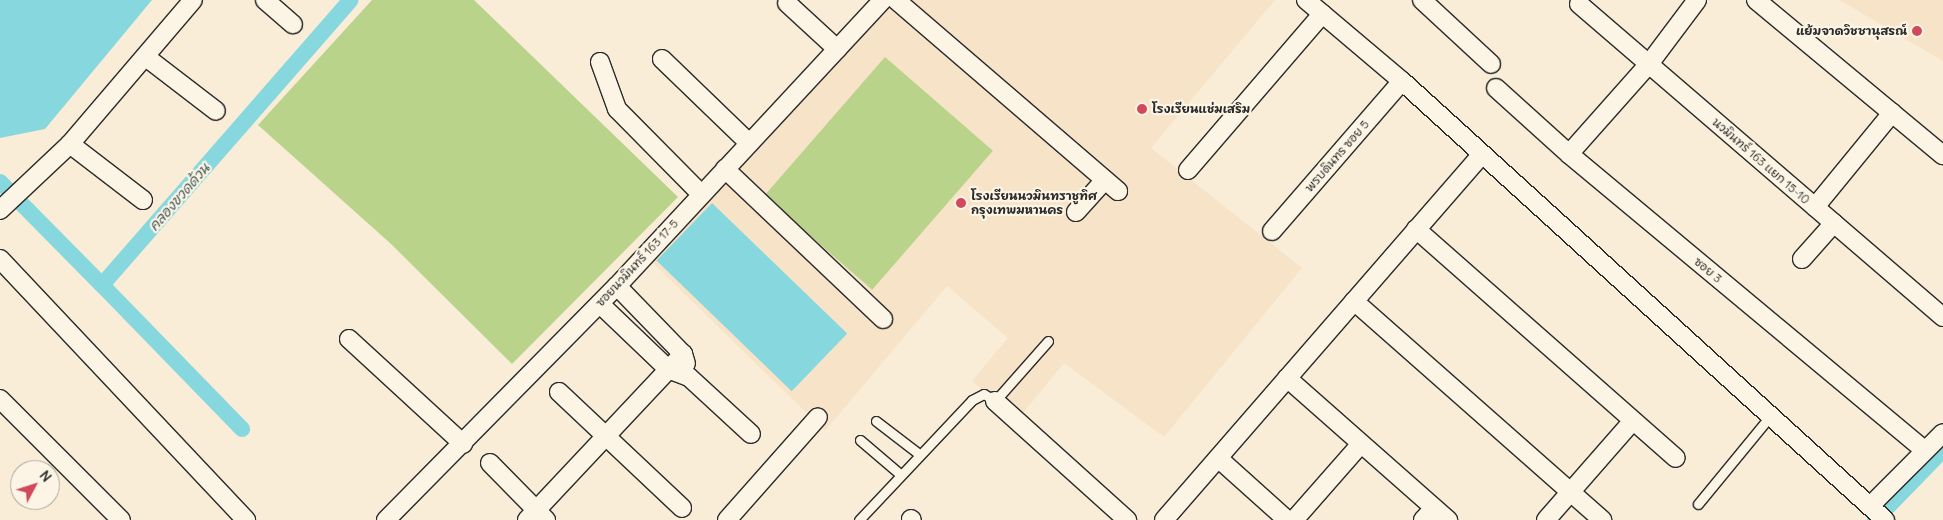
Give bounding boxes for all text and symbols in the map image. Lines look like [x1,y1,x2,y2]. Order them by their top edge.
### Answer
place label: แย้มจาดวิชชานุสรณ์ [1796,24,1907,38]
marker: แย้มจาดวิชชานุสรณ์ [1911,25,1923,37]
place label: โรงเรียนแช่มเสริม [1152,102,1250,116]
marker: โรงเรียนแช่มเสริม [1136,103,1148,115]
street label: นวมินทร์ 163 แยก 15-10 [1709,115,1813,207]
street label: พรบดินทร ซอย 5 [1302,117,1372,195]
water label: คลองขวดด้วน [145,160,213,234]
place label: โรงเรียนนวมินทราชูทิศ กรุงเทพมหานคร [971,189,1097,217]
marker: โรงเรียนนวมินทราชูทิศ กรุงเทพมหานคร [955,197,967,209]
street label: ซอยนวมินทร์ 163 17-5 [593,216,681,310]
street label: ซอย 3 [1691,254,1725,286]
north arrow [10,460,60,510]
text: N [36,467,56,485]

